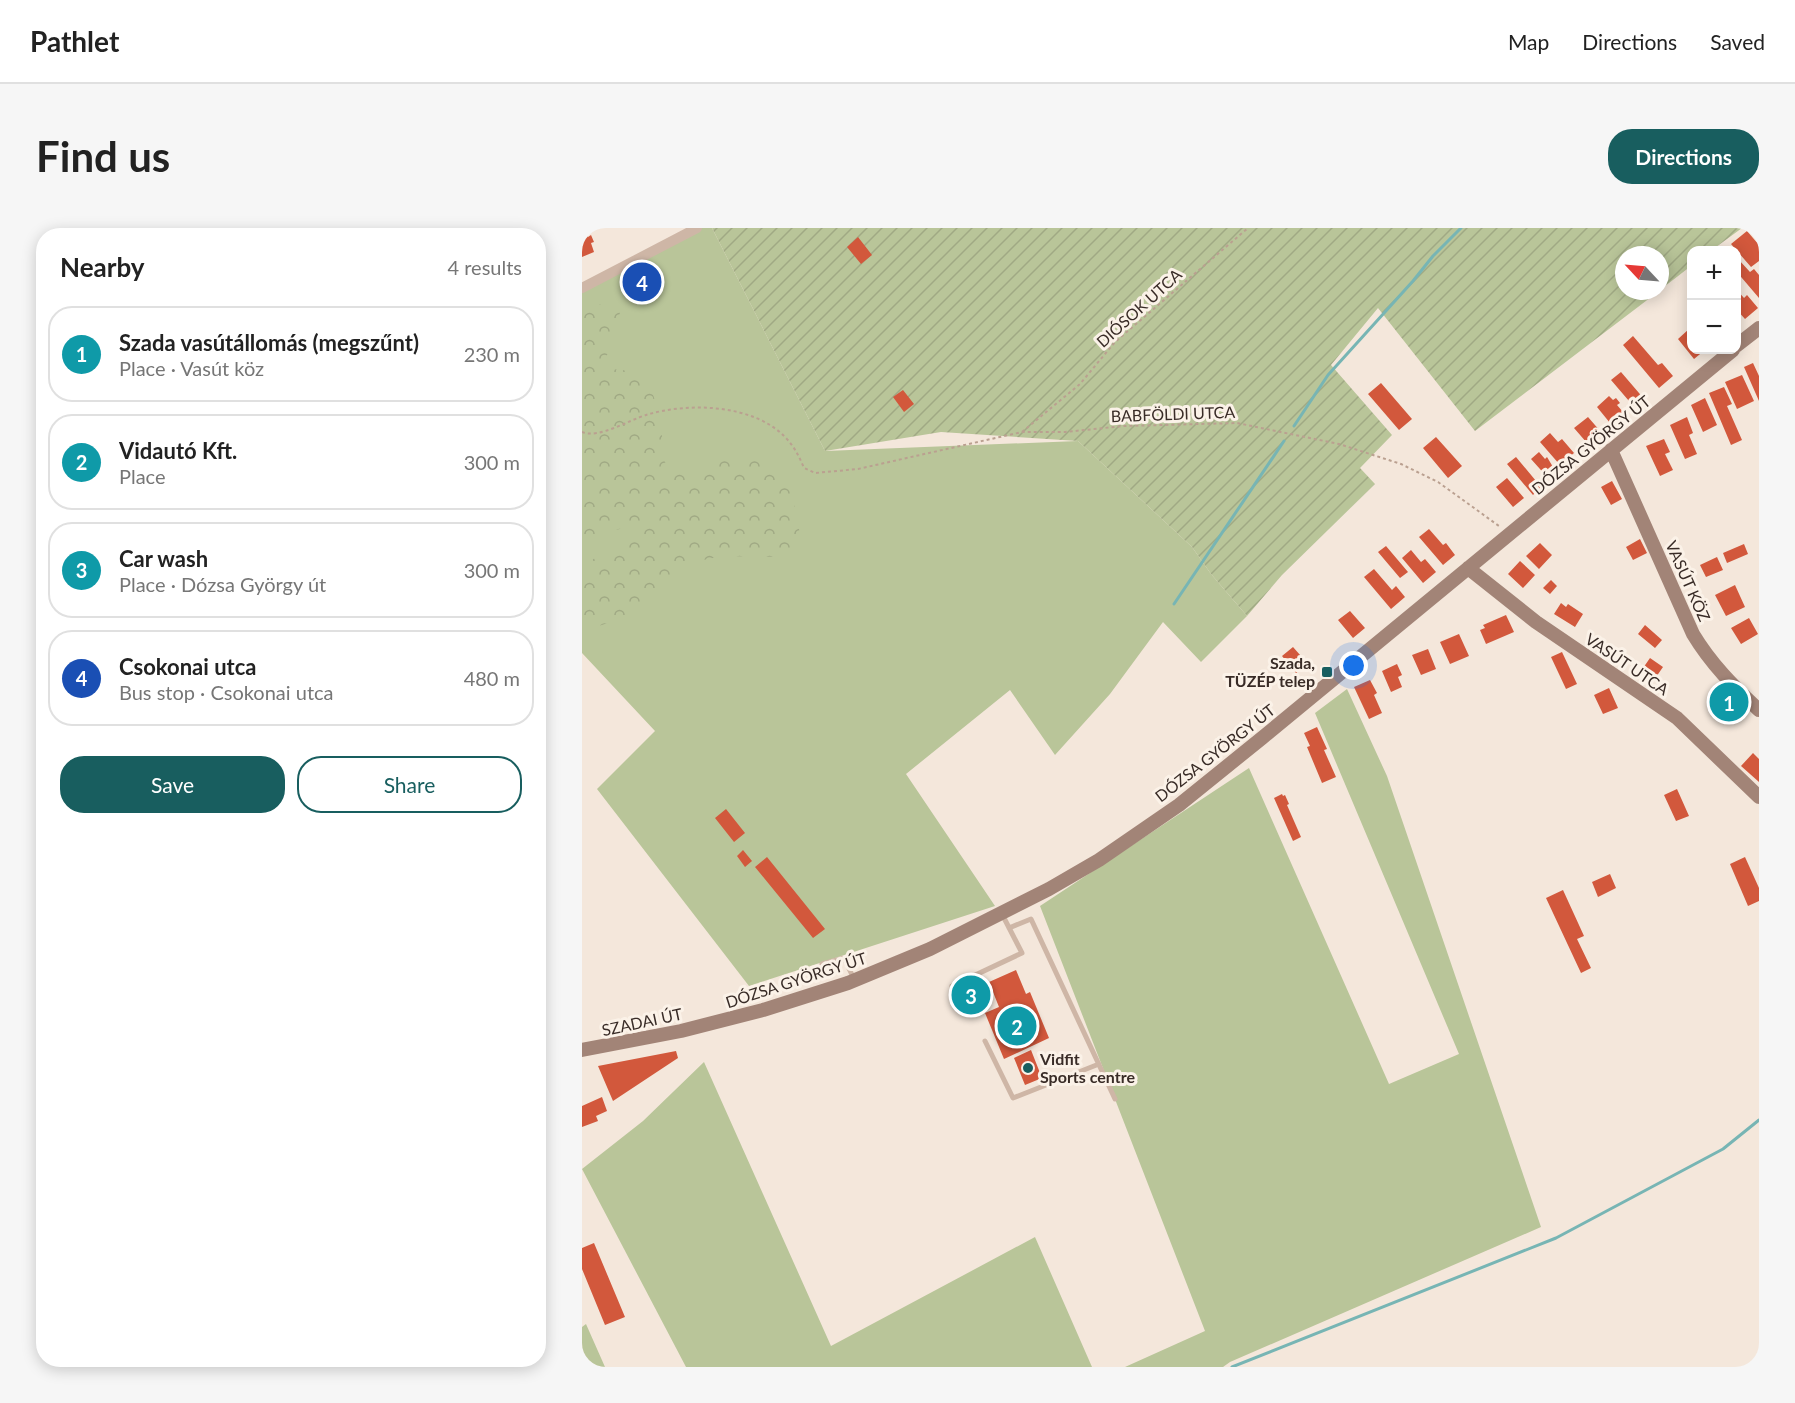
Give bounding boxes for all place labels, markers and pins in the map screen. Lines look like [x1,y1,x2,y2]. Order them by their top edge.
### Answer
pin: 4 [622,260,662,304]
place label: Szada, TÜZÉP telep [1225,653,1315,690]
marker: Szada, TÜZÉP telep [1320,665,1334,679]
pin: 1 [1710,680,1748,724]
pin: 3 [952,972,990,1017]
pin: 2 [998,1004,1036,1048]
place label: Vidfit Sports centre [1039,1049,1135,1086]
marker: Vidfit Sports centre [1021,1061,1035,1075]

